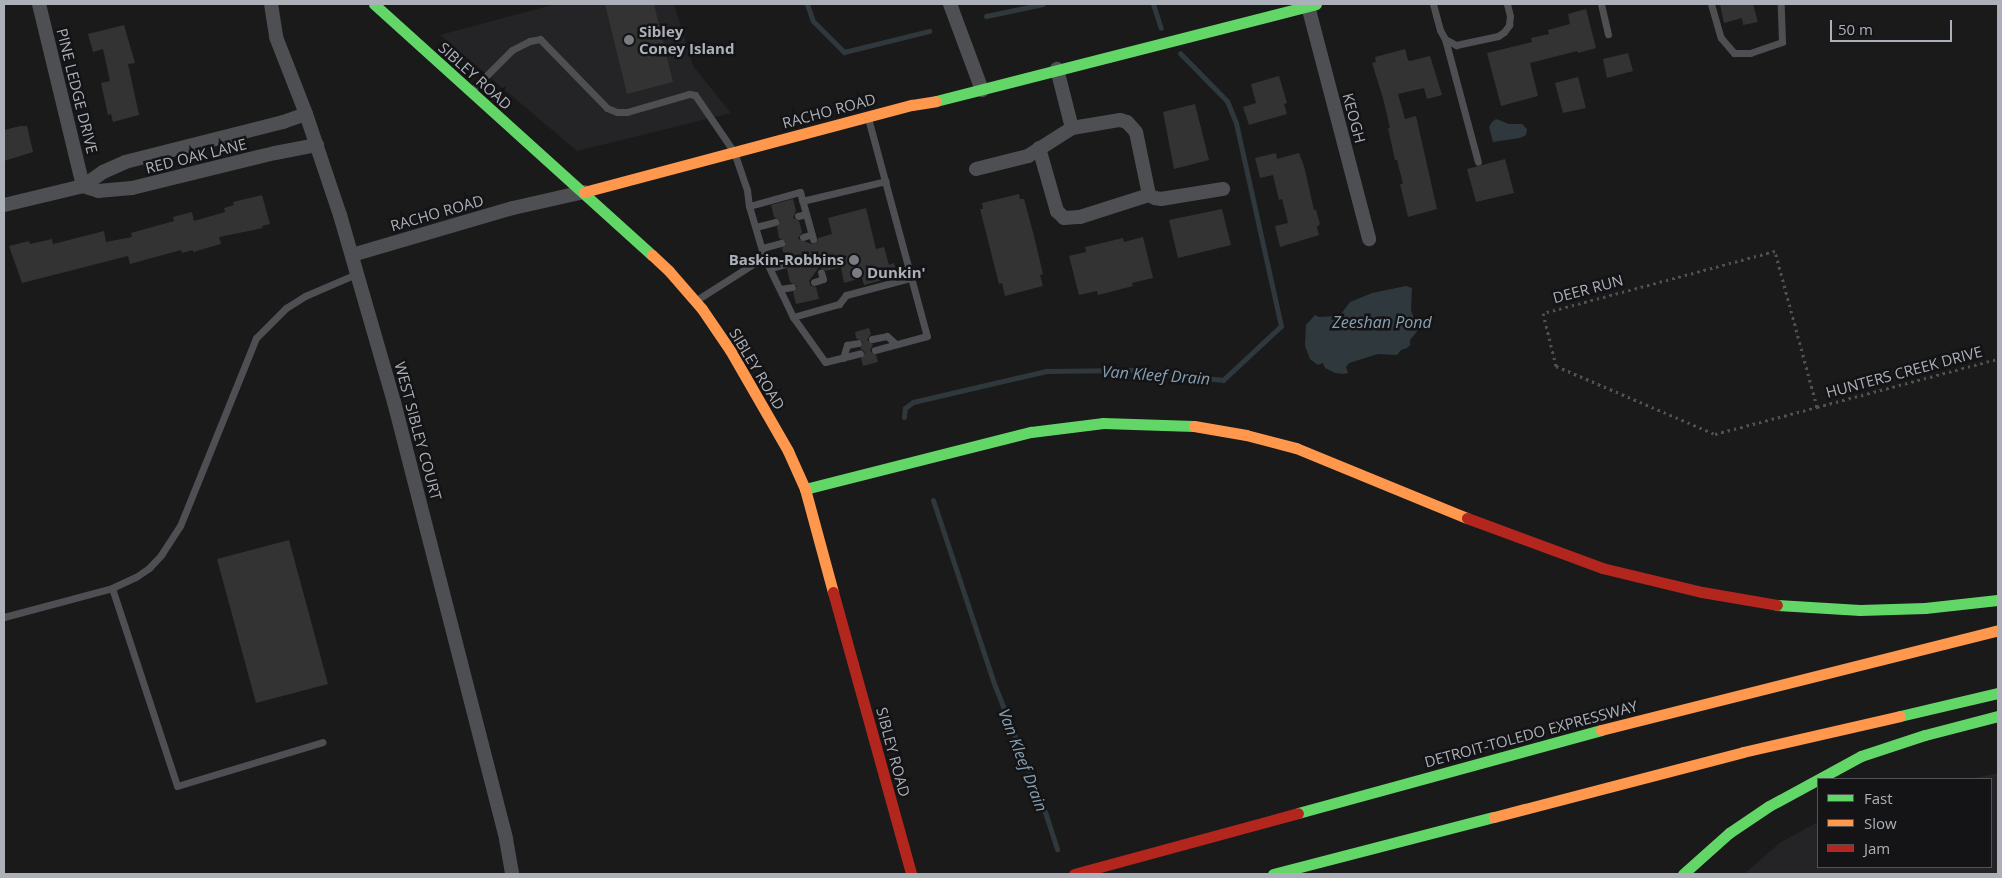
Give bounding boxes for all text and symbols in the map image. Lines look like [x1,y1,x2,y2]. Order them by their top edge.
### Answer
scale bar [1832,10,1954,42]
text: 50 m [1838,19,1873,39]
place label: Sibley Coney Island [639,22,734,57]
street label: PINE LEDGE DRIVE [53,26,101,156]
marker: Sibley Coney Island [623,34,635,46]
street label: SIBLEY ROAD [435,39,515,113]
street label: RACHO ROAD [780,90,878,132]
street label: KEOGH [1339,91,1369,145]
street label: RED OAK LANE [144,135,248,177]
street label: RACHO ROAD [388,191,486,235]
place label: Baskin-Robbins [729,251,844,269]
marker: Baskin-Robbins [848,254,860,266]
place label: Dunkin' [867,264,926,282]
marker: Dunkin' [851,267,863,279]
street label: DEER RUN [1551,271,1625,307]
water label: Zeeshan Pond [1332,312,1432,332]
street label: SIBLEY ROAD [726,325,788,413]
street label: HUNTERS CREEK DRIVE [1824,342,1984,402]
street label: WEST SIBLEY COURT [391,360,445,502]
water label: Van Kleef Drain [1101,362,1211,388]
street label: DETROIT-TOLEDO EXPRESSWAY [1422,697,1640,771]
street label: SIBLEY ROAD [872,705,914,799]
water label: Van Kleef Drain [995,706,1051,814]
legend [1817,778,1992,868]
text: Fast [1864,788,1893,808]
text: Slow [1864,813,1897,833]
text: Jam [1864,838,1890,858]

